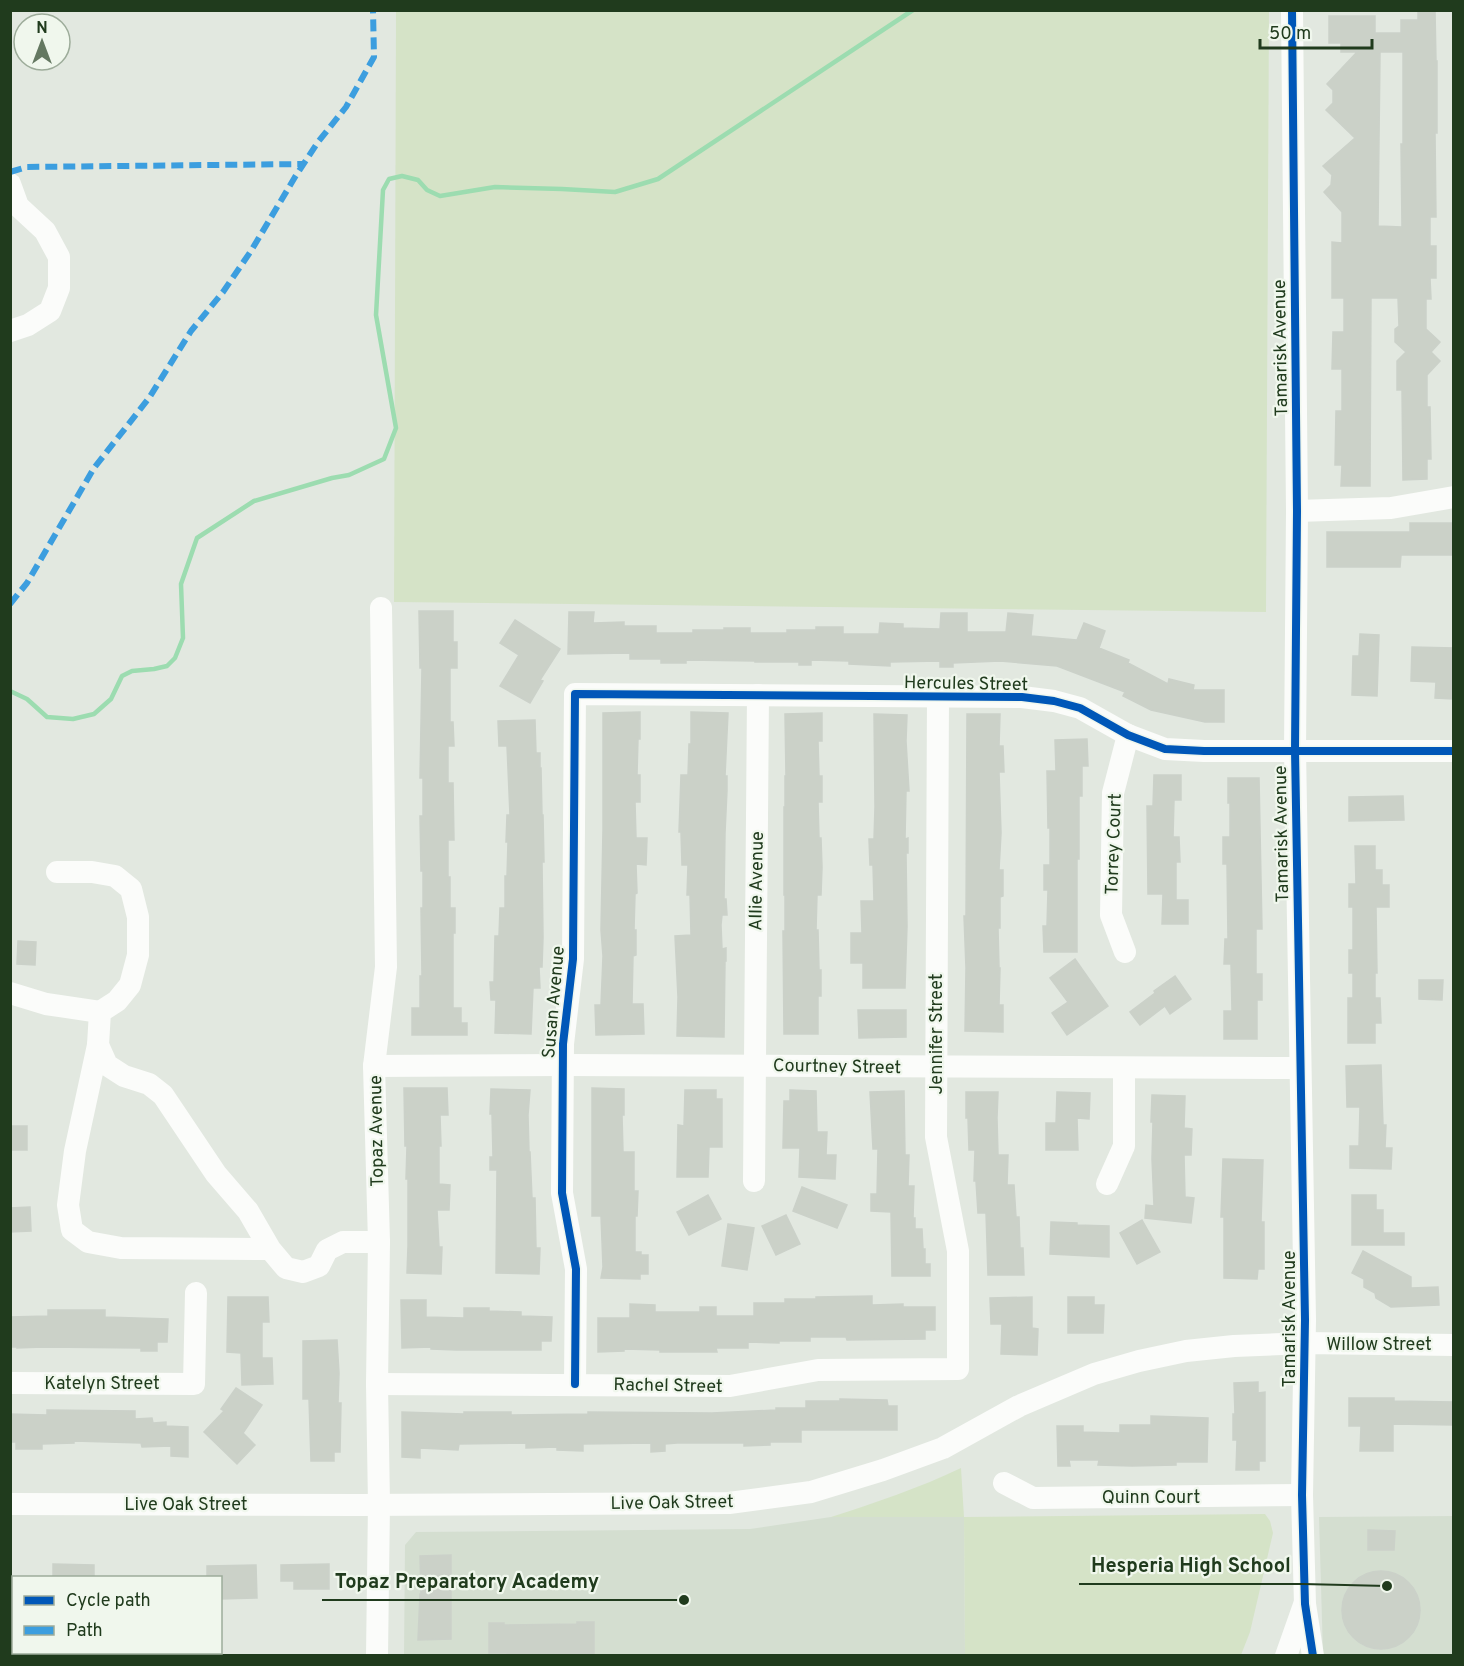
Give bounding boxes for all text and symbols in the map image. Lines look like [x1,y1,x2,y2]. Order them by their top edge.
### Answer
north arrow [12,12,72,72]
scale bar [1260,12,1372,50]
text: N [36,19,48,39]
text: 50 m [1269,23,1311,46]
street label: Tamarisk Avenue [1269,279,1294,417]
street label: Hercules Street [904,672,1028,697]
street label: Tamarisk Avenue [1270,765,1295,903]
street label: Torrey Court [1101,793,1128,895]
street label: Allie Avenue [745,831,770,931]
street label: Susan Avenue [538,945,571,1059]
street label: Jennifer Street [926,974,949,1094]
street label: Courtney Street [773,1055,901,1080]
street label: Topaz Avenue [365,1075,390,1187]
street label: Tamarisk Avenue [1279,1250,1302,1388]
street label: Willow Street [1326,1334,1432,1357]
street label: Katelyn Street [44,1373,160,1396]
street label: Rachel Street [613,1374,723,1399]
street label: Quinn Court [1102,1487,1200,1510]
street label: Live Oak Street [610,1491,734,1516]
street label: Live Oak Street [124,1494,248,1517]
callout: Hesperia High School [1079,1546,1303,1584]
text: Hesperia High School [1091,1554,1291,1580]
callout: Topaz Preparatory Academy [322,1562,611,1600]
text: Topaz Preparatory Academy [335,1570,599,1596]
legend [12,1576,222,1654]
text: Cycle path [66,1590,151,1613]
text: Path [66,1620,103,1643]

